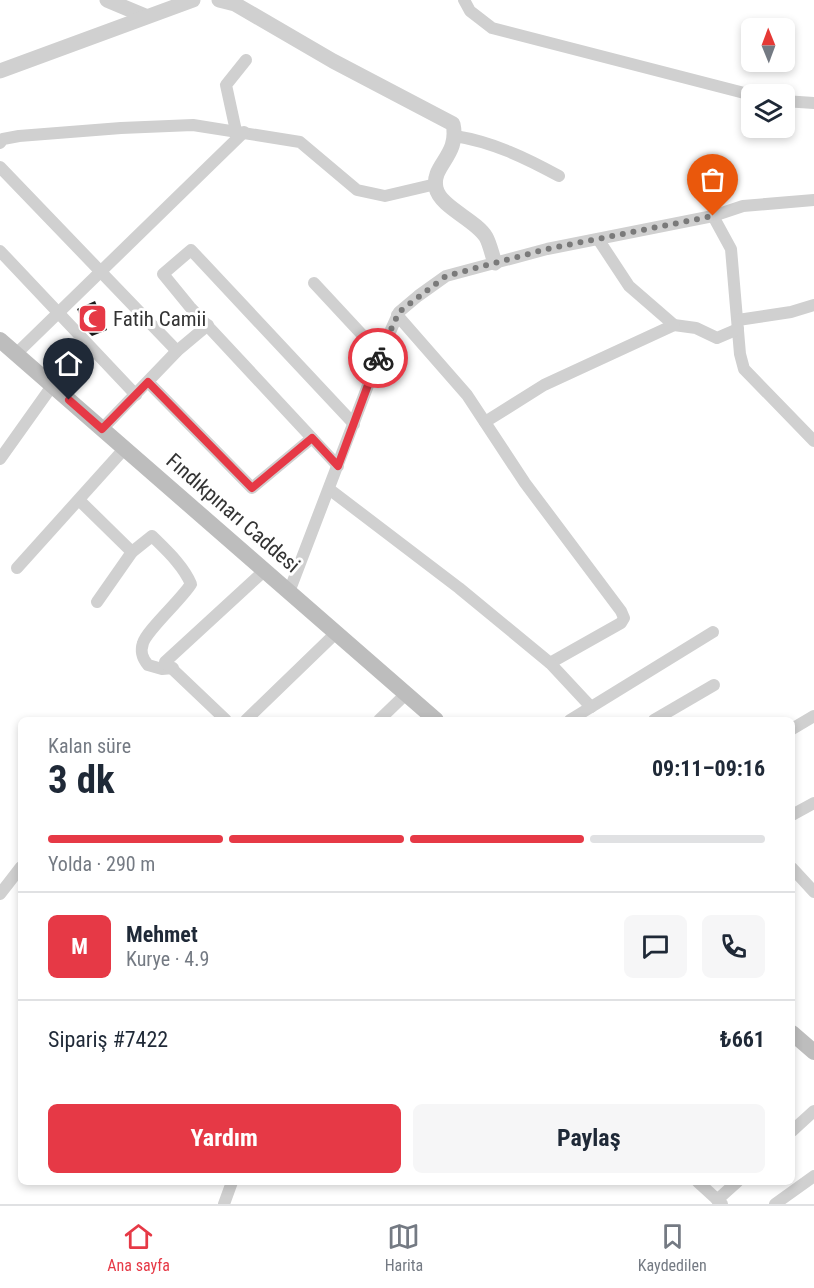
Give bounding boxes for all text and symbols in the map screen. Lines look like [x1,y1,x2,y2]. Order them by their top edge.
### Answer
north arrow [741,18,795,72]
map controls [741,18,795,138]
button: layers [741,84,795,138]
pin [687,154,738,216]
icon: bag [696,163,729,196]
mosque icon: Fatih Camii [76,303,108,335]
place label: Fatih Camii [113,307,206,331]
courier [348,328,408,388]
pin [43,338,94,400]
icon: bike [362,342,395,375]
icon: home [52,347,85,380]
street label: Fındıkpınarı Caddesi [161,449,305,577]
text: Kalan süre [48,734,131,758]
text: 09:11–09:16 [652,756,765,781]
text: 3 dk [48,757,115,803]
text: Yolda · 290 m [48,852,155,876]
button: chat [624,915,687,978]
button: phone [702,915,765,978]
text: Mehmet [126,922,198,947]
text: M [71,934,88,959]
text: Kurye · 4.9 [126,947,209,971]
text: Sipariş #7422 [48,1027,168,1052]
text: ₺661 [720,1027,765,1052]
button: Yardım [48,1104,401,1173]
button: Paylaş [413,1104,765,1173]
tab: Ana sayfa [107,1220,170,1275]
tab: Harita [385,1220,423,1275]
tab: Kaydedilen [638,1220,707,1275]

